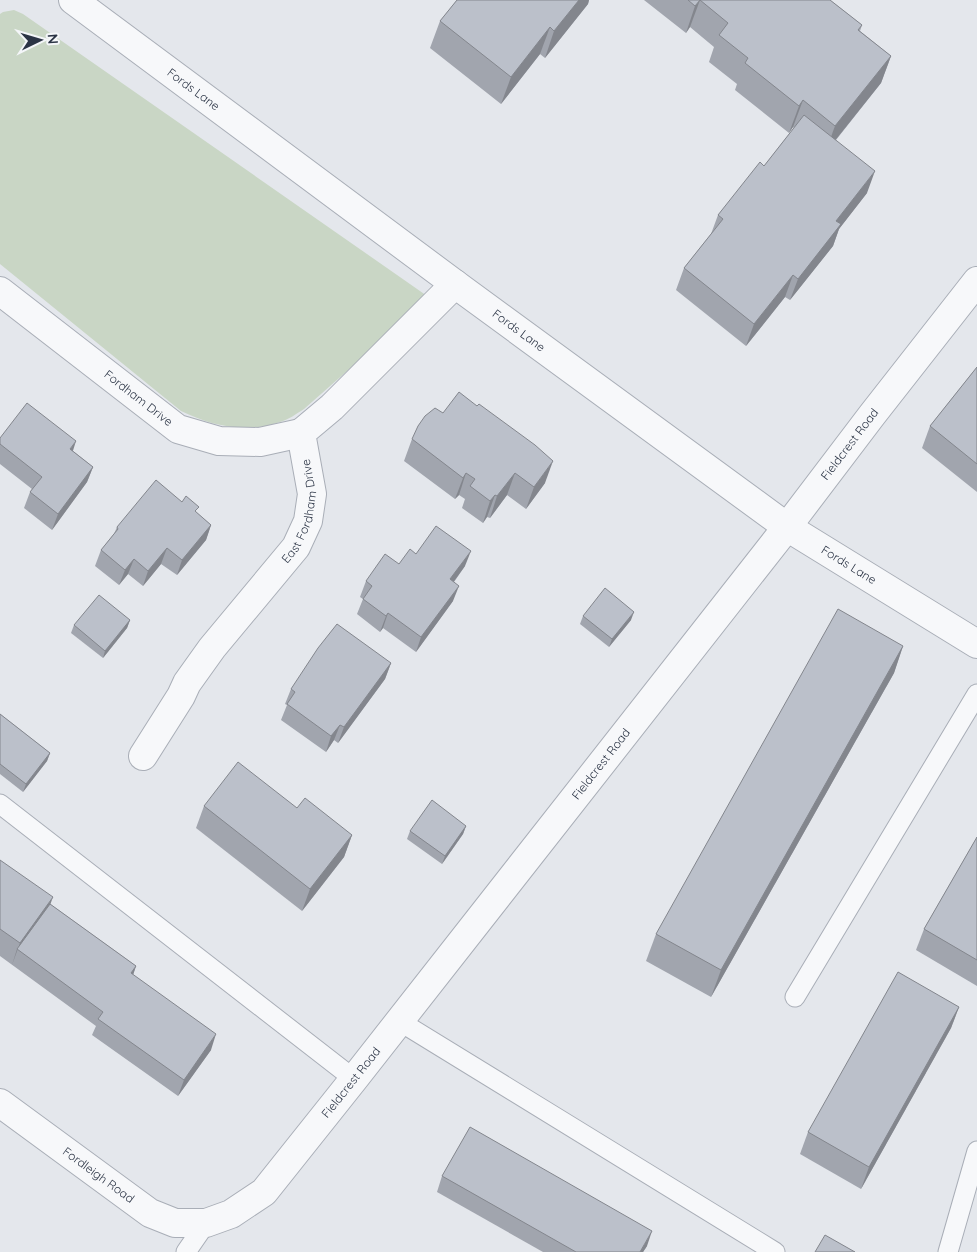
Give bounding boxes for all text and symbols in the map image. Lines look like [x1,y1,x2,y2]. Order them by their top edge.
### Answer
north arrow [15,15,65,65]
text: N [44,33,62,45]
street label: Fords Lane [164,65,223,114]
street label: Fords Lane [490,306,549,355]
street label: Fordham Drive [101,367,176,429]
street label: Fieldcrest Road [817,405,881,483]
street label: East Fordham Drive [278,458,319,566]
street label: Fords Lane [819,542,879,587]
street label: Fieldcrest Road [568,725,633,802]
street label: Fieldcrest Road [318,1044,383,1121]
street label: Fordleigh Road [60,1144,137,1206]

